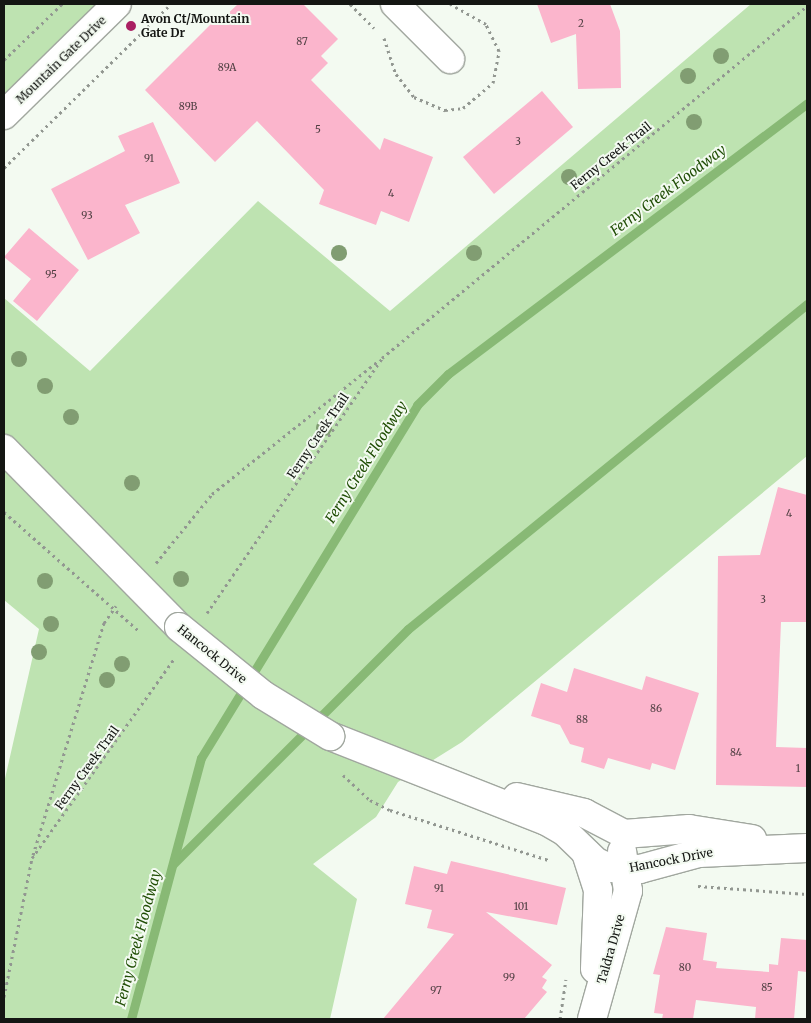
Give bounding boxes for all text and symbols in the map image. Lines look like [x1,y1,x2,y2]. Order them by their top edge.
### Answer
place label: Avon Ct/Mountain Gate Dr [141,12,249,40]
street label: Mountain Gate Drive [13,13,109,107]
house number: 2 [578,18,584,30]
marker: Avon Ct/Mountain Gate Dr [125,20,137,32]
house number: 87 [296,36,308,48]
house number: 89A [218,62,236,74]
house number: 89B [179,101,197,113]
street label: Ferny Creek Trail [568,119,654,193]
house number: 5 [315,124,321,136]
house number: 3 [515,136,521,148]
water label: Ferny Creek Floodway [607,141,729,239]
house number: 91 [144,153,154,165]
house number: 4 [388,188,394,200]
house number: 93 [81,210,93,222]
house number: 95 [45,269,57,281]
street label: Ferny Creek Trail [284,391,352,481]
water label: Ferny Creek Floodway [322,398,410,526]
house number: 4 [786,508,792,520]
house number: 3 [760,594,766,606]
street label: Hancock Drive [175,622,249,686]
house number: 86 [650,703,662,715]
house number: 88 [576,714,588,726]
street label: Ferny Creek Trail [52,723,122,813]
house number: 84 [730,747,742,759]
house number: 1 [796,763,800,775]
street label: Hancock Drive [628,845,714,875]
water label: Ferny Creek Floodway [112,868,164,1008]
house number: 91 [434,883,444,895]
house number: 101 [514,901,528,913]
street label: Taldra Drive [594,913,628,985]
house number: 80 [679,962,691,974]
house number: 99 [503,972,515,984]
house number: 85 [761,982,773,994]
house number: 97 [430,985,442,997]

